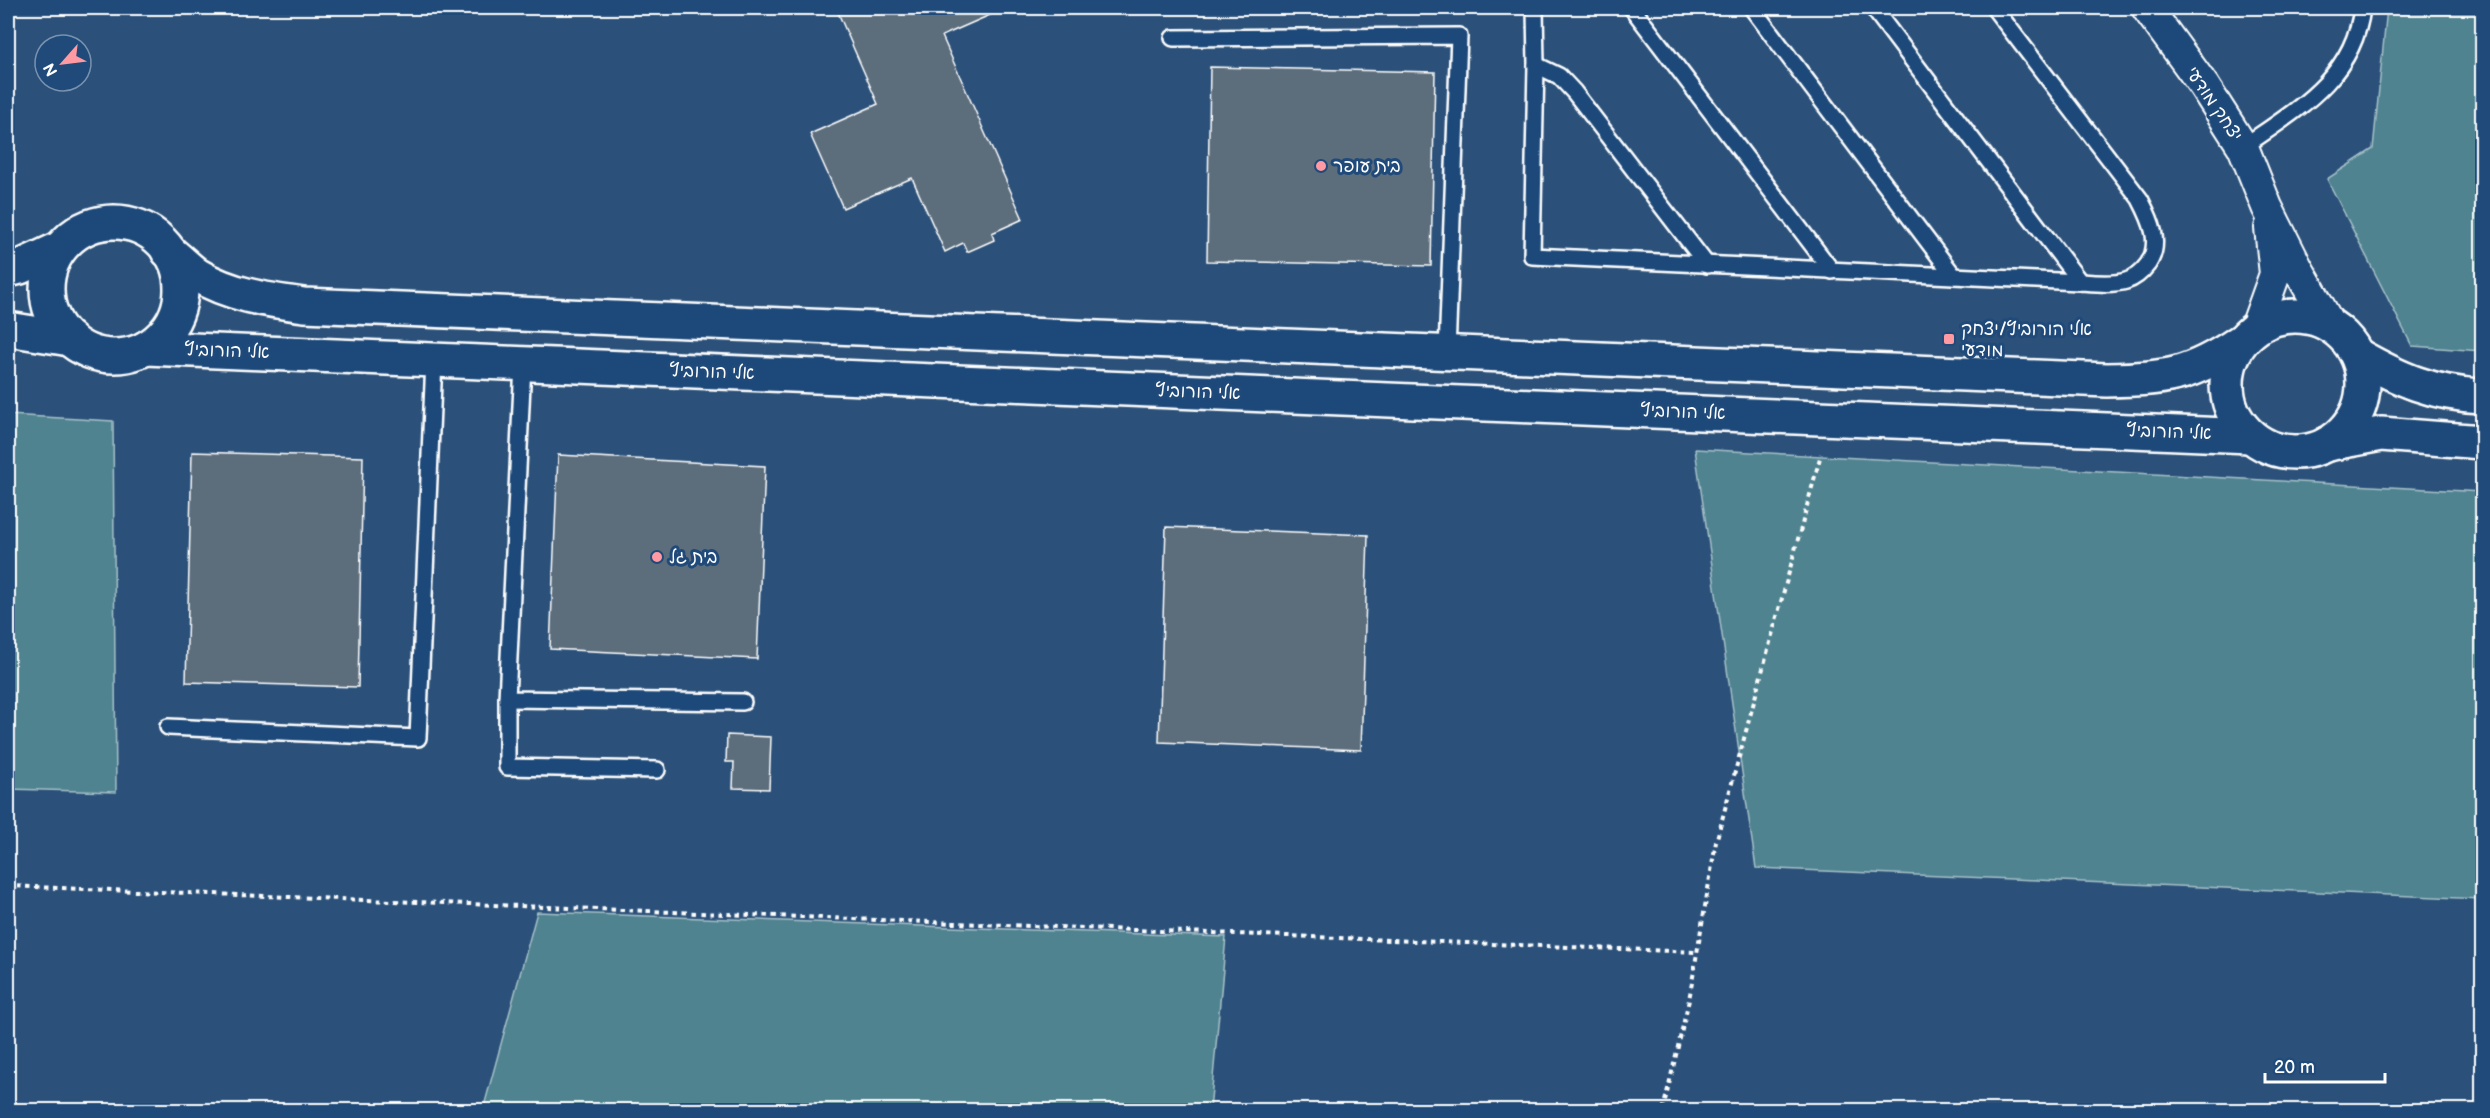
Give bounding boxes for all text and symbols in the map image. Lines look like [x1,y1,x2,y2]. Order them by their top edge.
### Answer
north arrow [33,33,93,93]
text: N [40,60,62,79]
street label: יצחק מודעי [2181,63,2247,145]
place label: בית עופר [1333,156,1401,177]
marker: בית עופר [1314,159,1328,173]
place label: אלי הורוביץ/יצחק מודעי [1961,319,2092,361]
marker: אלי הורוביץ/יצחק מודעי [1942,332,1956,346]
street label: אלי הורוביץ [184,339,270,363]
street label: אלי הורוביץ [669,360,755,384]
street label: אלי הורוביץ [1155,380,1241,404]
street label: אלי הורוביץ [1640,400,1726,424]
street label: אלי הורוביץ [2126,420,2212,444]
place label: בית גל [669,547,717,568]
marker: בית גל [650,550,664,564]
scale bar [2265,1046,2385,1084]
text: 20 m [2274,1057,2315,1078]

